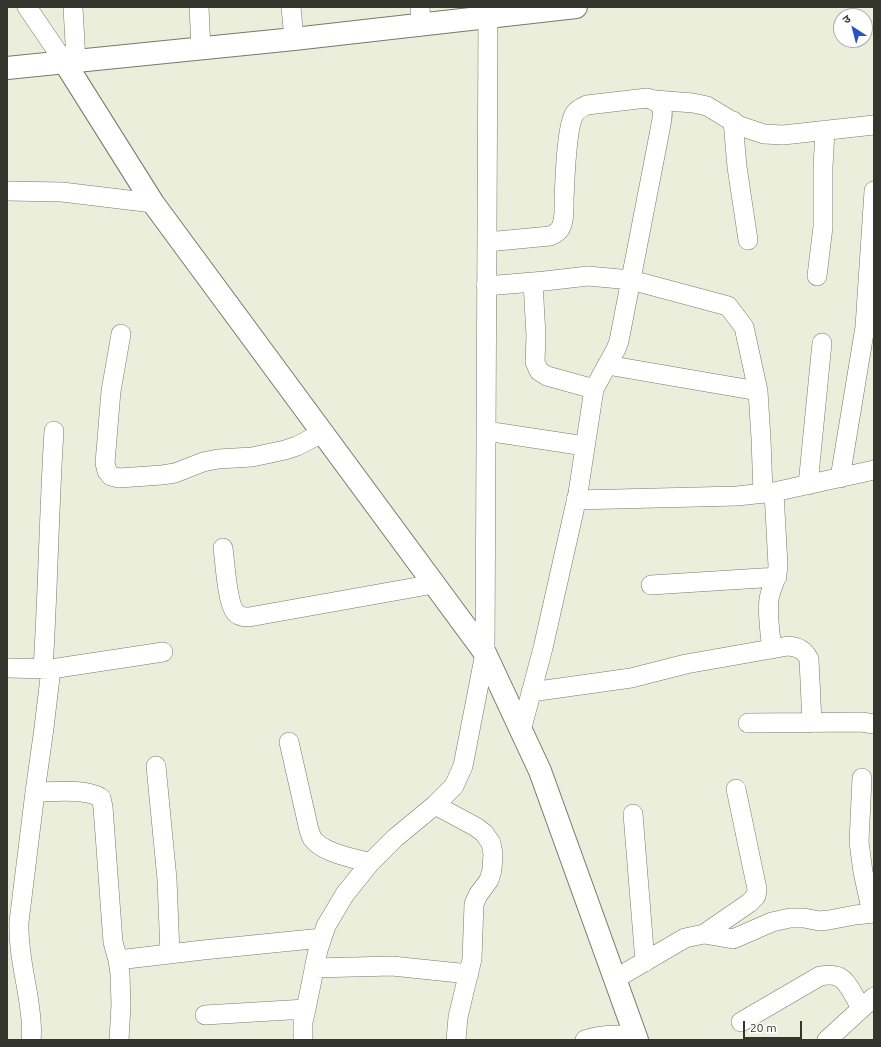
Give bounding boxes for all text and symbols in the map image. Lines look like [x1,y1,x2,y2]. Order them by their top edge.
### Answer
north arrow [833,8,873,48]
text: उ [840,12,853,26]
scale bar [745,1013,804,1039]
text: 20 m [750,1021,777,1034]

